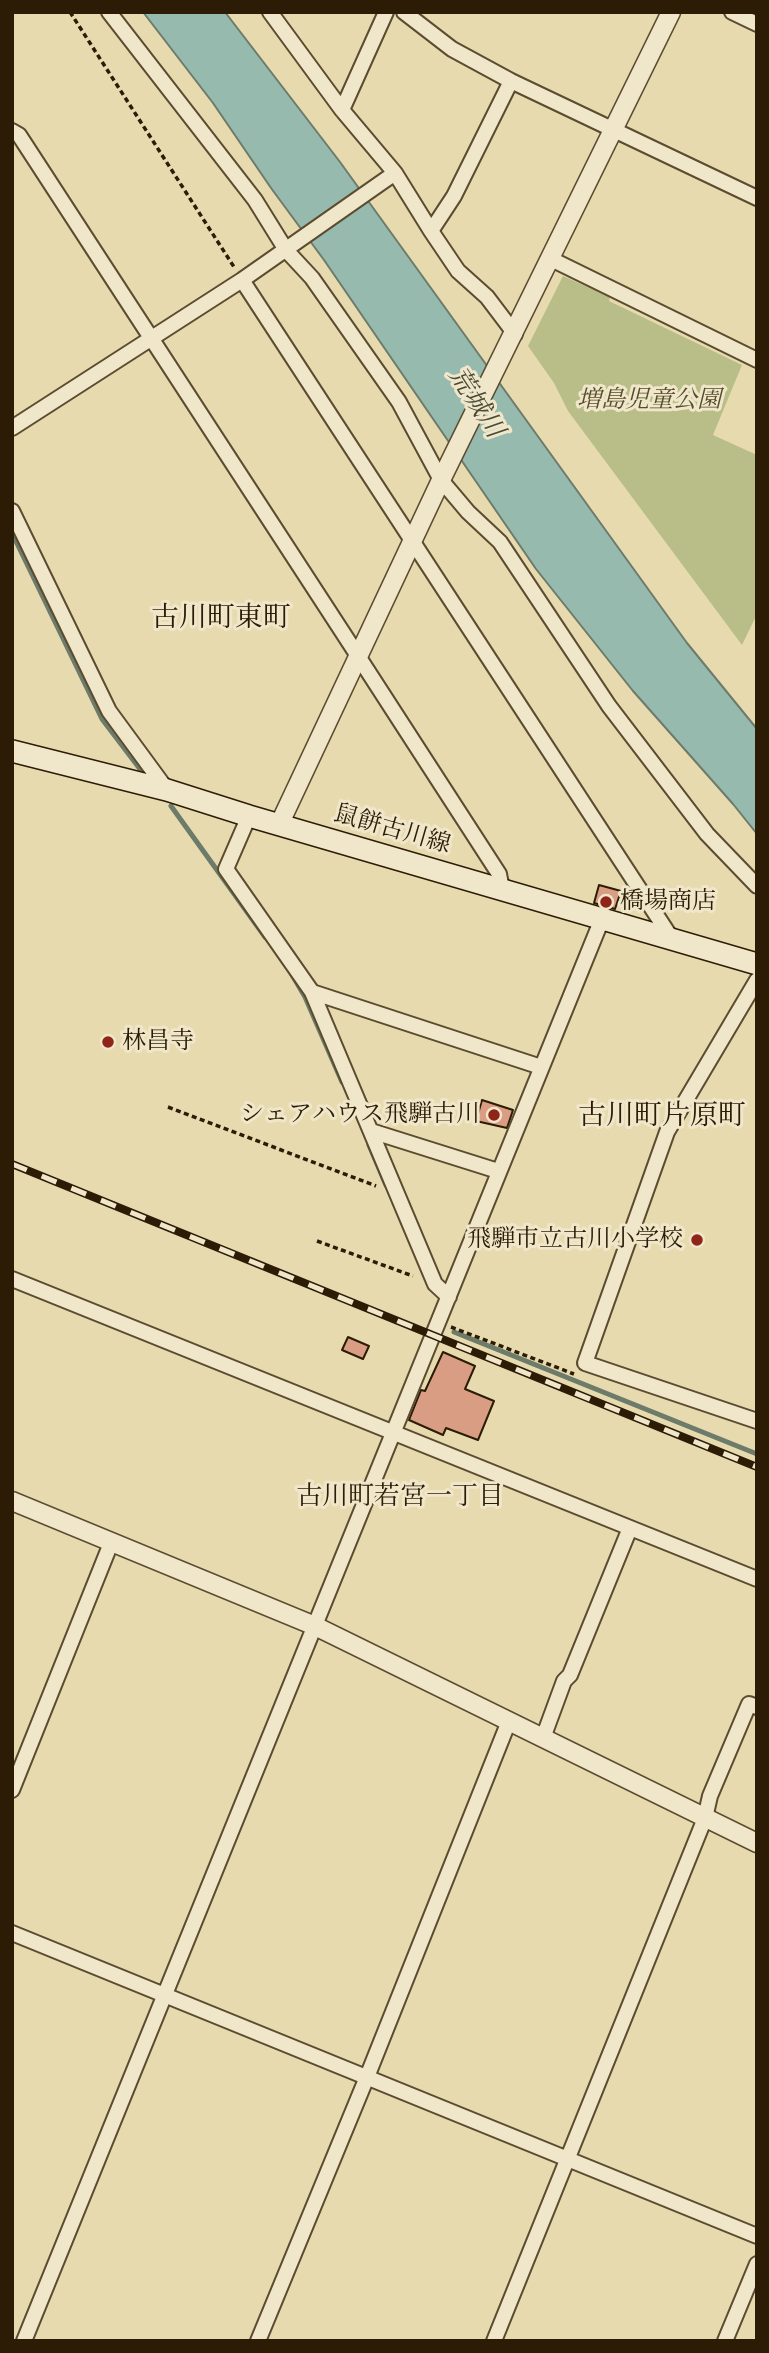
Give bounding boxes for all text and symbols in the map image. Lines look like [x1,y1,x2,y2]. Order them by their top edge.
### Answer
water label: 荒城川 [441,362,509,444]
park label: 増島児童公園 [577,387,721,415]
district label: 古川町東町 [151,602,291,636]
street label: 鼠餅古川線 [330,800,454,860]
place label: 橋場商店 [620,888,716,916]
marker: 橋場商店 [598,894,614,910]
place label: 林昌寺 [122,1028,194,1056]
marker: 林昌寺 [100,1034,116,1050]
district label: 古川町片原町 [578,1100,746,1134]
place label: シェアハウス飛騨古川 [240,1101,480,1129]
marker: シェアハウス飛騨古川 [486,1107,502,1123]
place label: 飛騨市立古川小学校 [467,1226,683,1254]
marker: 飛騨市立古川小学校 [689,1232,705,1248]
district label: 古川町若宮一丁目 [296,1482,504,1514]

